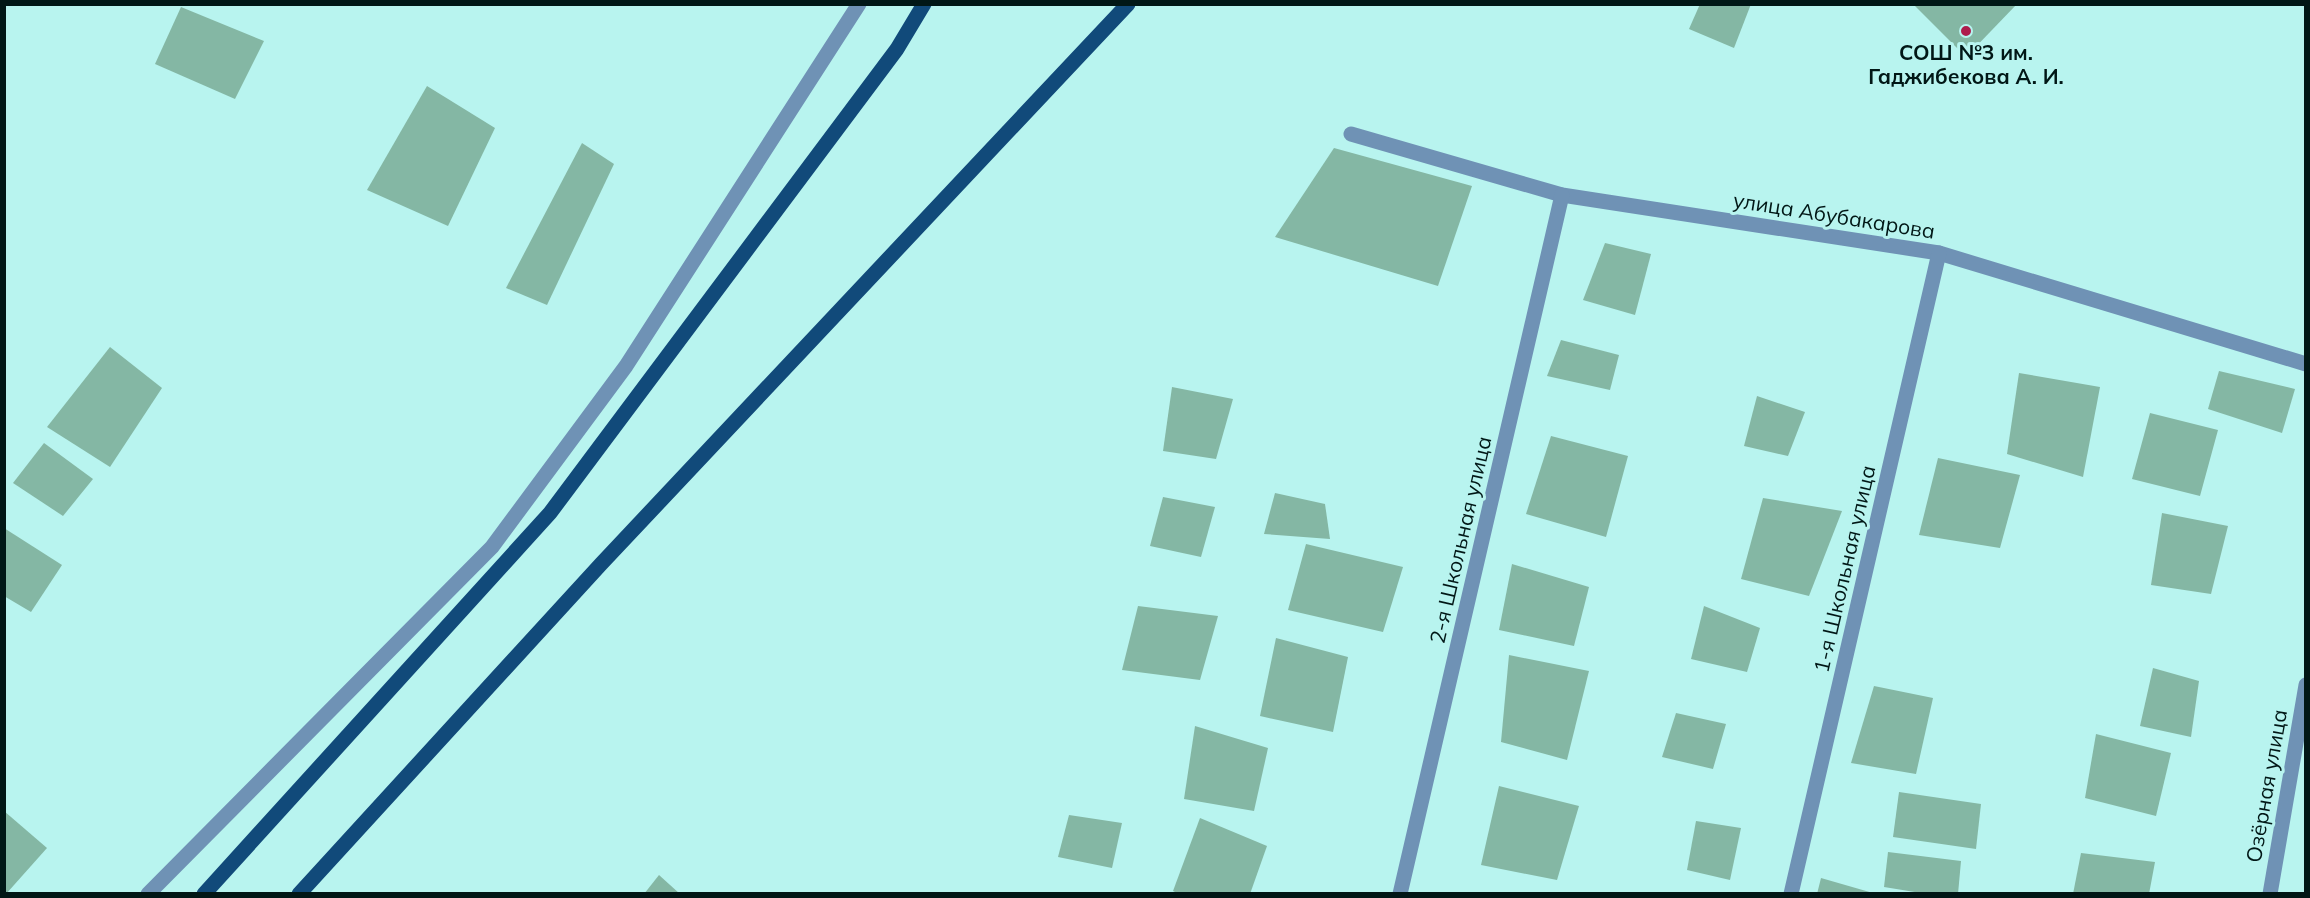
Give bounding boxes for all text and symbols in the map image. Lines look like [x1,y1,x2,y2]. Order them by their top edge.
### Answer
marker: СОШ №3 им. Гаджибекова А. И. [1959,24,1973,38]
place label: СОШ №3 им. Гаджибекова А. И. [1868,39,2064,89]
street label: улица Абубакарова [1731,186,1937,244]
street label: 2-я Школьная улица [1424,434,1497,646]
street label: 1-я Школьная улица [1808,463,1881,675]
street label: Озёрная улица [2240,707,2292,864]

